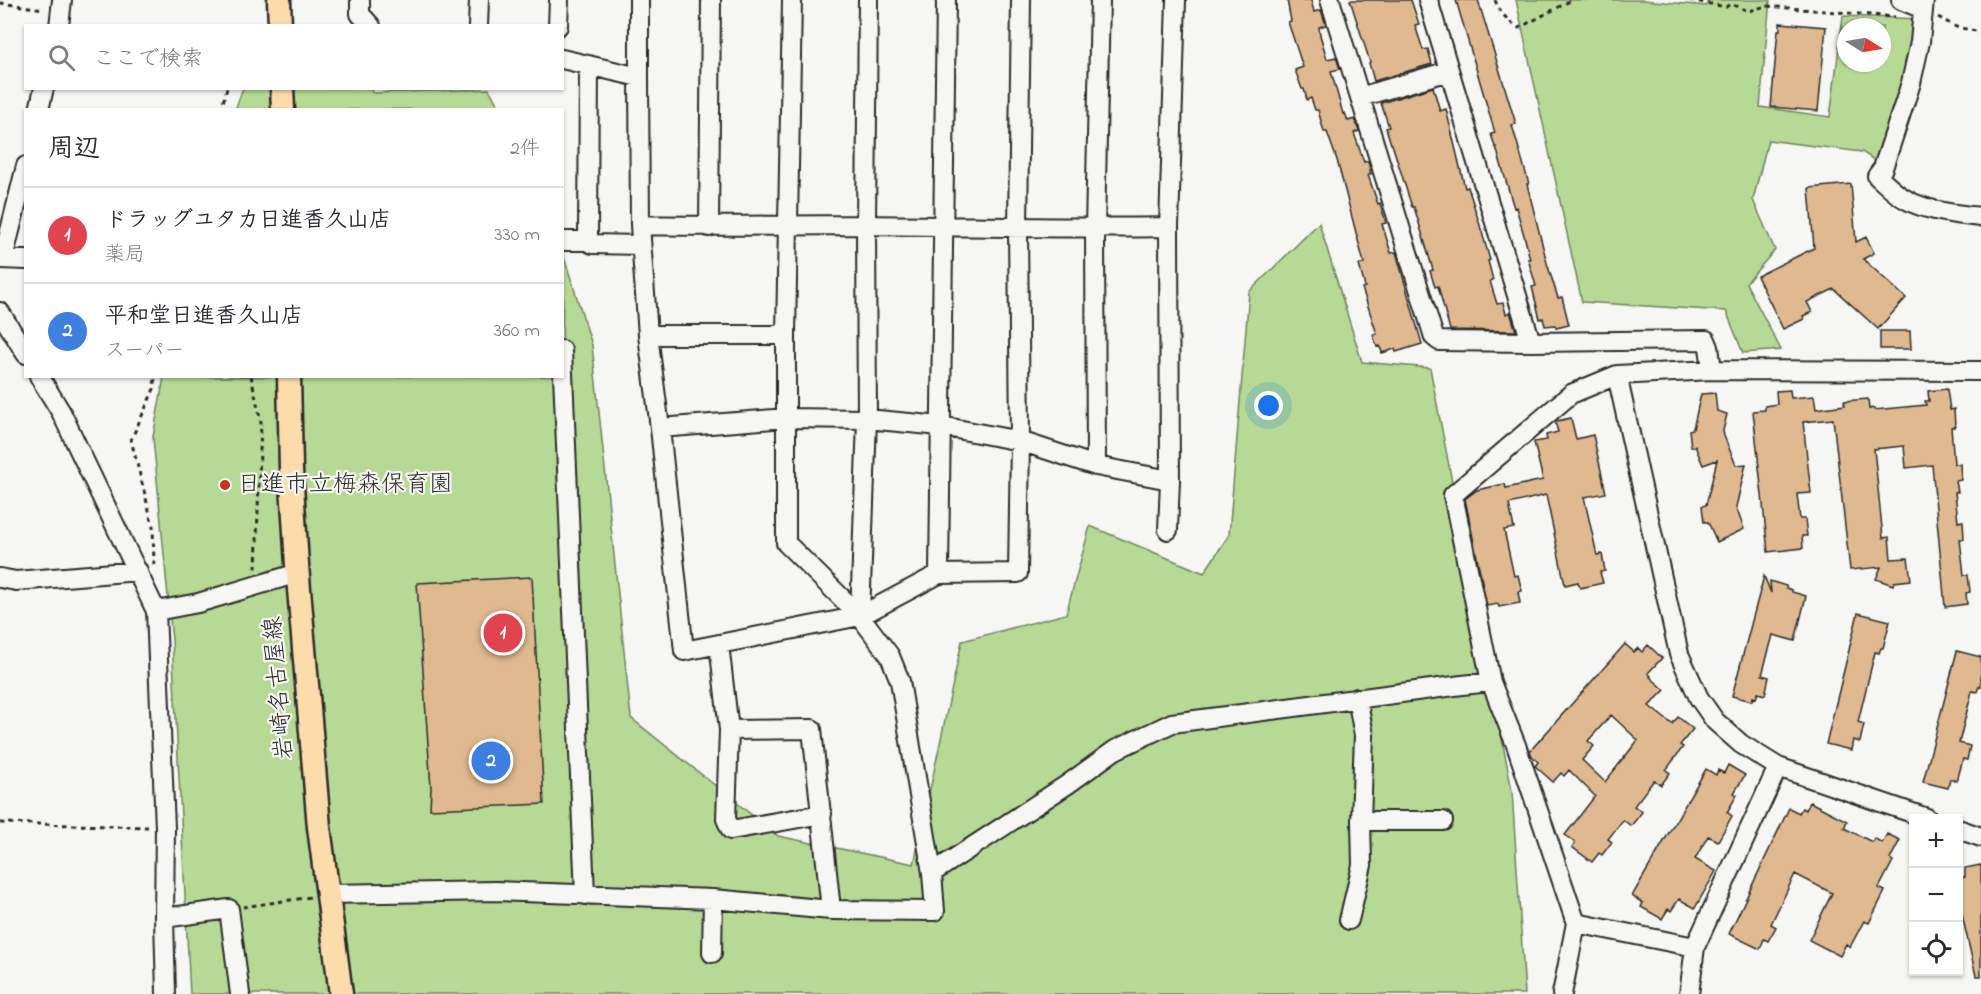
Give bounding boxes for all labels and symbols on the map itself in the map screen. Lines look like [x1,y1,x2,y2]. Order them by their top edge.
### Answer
north arrow [1837,18,1891,72]
your location [1254,391,1283,420]
place label: 日進市立梅森保育園 [237,468,453,503]
marker: 日進市立梅森保育園 [218,478,232,492]
pin: 1 [484,610,522,656]
street label: 岩崎名古屋線 [256,615,304,761]
pin: 2 [472,738,510,783]

